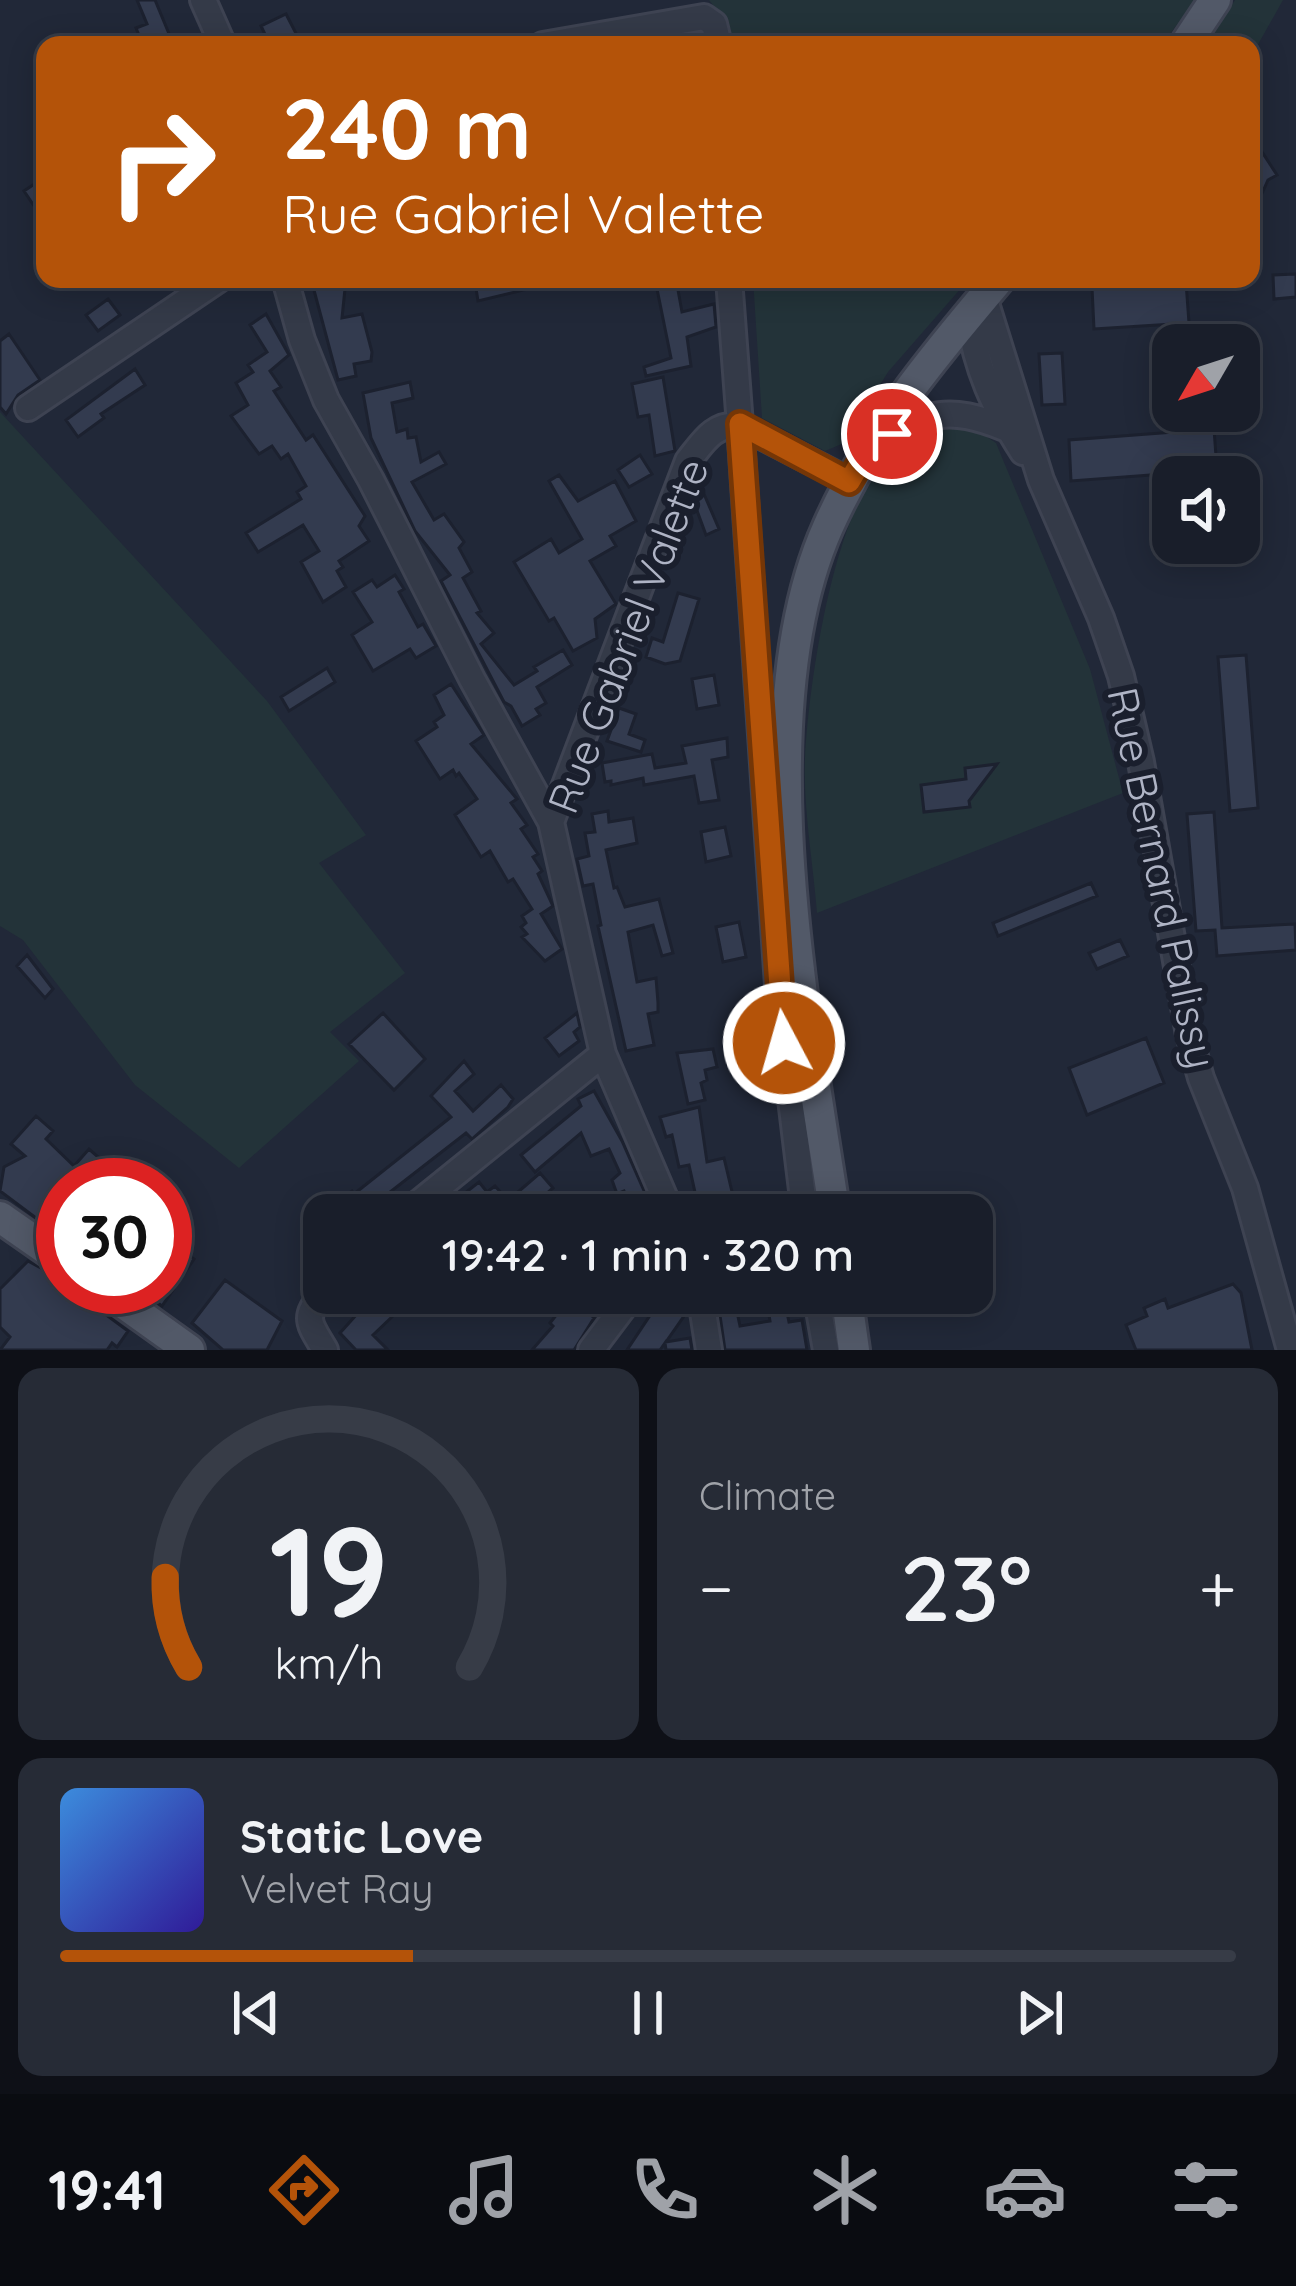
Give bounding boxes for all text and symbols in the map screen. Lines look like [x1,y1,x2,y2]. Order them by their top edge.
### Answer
text: 240 m [282,75,532,180]
icon: right [84,84,240,240]
text: Rue Gabriel Valette [282,179,765,247]
north arrow [1152,324,1260,432]
map controls [1152,324,1260,564]
pin [841,383,943,485]
icon: arrive [859,401,925,467]
street label: Rue Gabriel Valette [536,451,720,821]
button: sound [1152,456,1260,564]
street label: Rue Bernard Palissy [1096,683,1229,1073]
position arrow [721,980,847,1106]
speed limit sign: 30 [36,1158,192,1314]
text: 19:42 · 1 min · 320 m [442,1226,854,1282]
text: Climate [699,1471,836,1520]
text: 19 [269,1491,388,1647]
text: 23° [900,1531,1032,1644]
text: − [699,1546,733,1629]
text: + [1199,1546,1236,1629]
text: km/h [274,1636,383,1690]
text: Static Love [240,1808,483,1864]
text: Velvet Ray [240,1864,433,1913]
icon: previous [223,1980,289,2046]
icon: pause [615,1980,681,2046]
icon: next [1007,1980,1073,2046]
icon: directions [262,2148,346,2232]
icon: music [442,2148,526,2232]
icon: phone [623,2148,707,2232]
icon: climate [803,2148,887,2232]
icon: car [983,2148,1067,2232]
icon: filters [1164,2148,1248,2232]
text: 19:41 [48,2156,166,2224]

